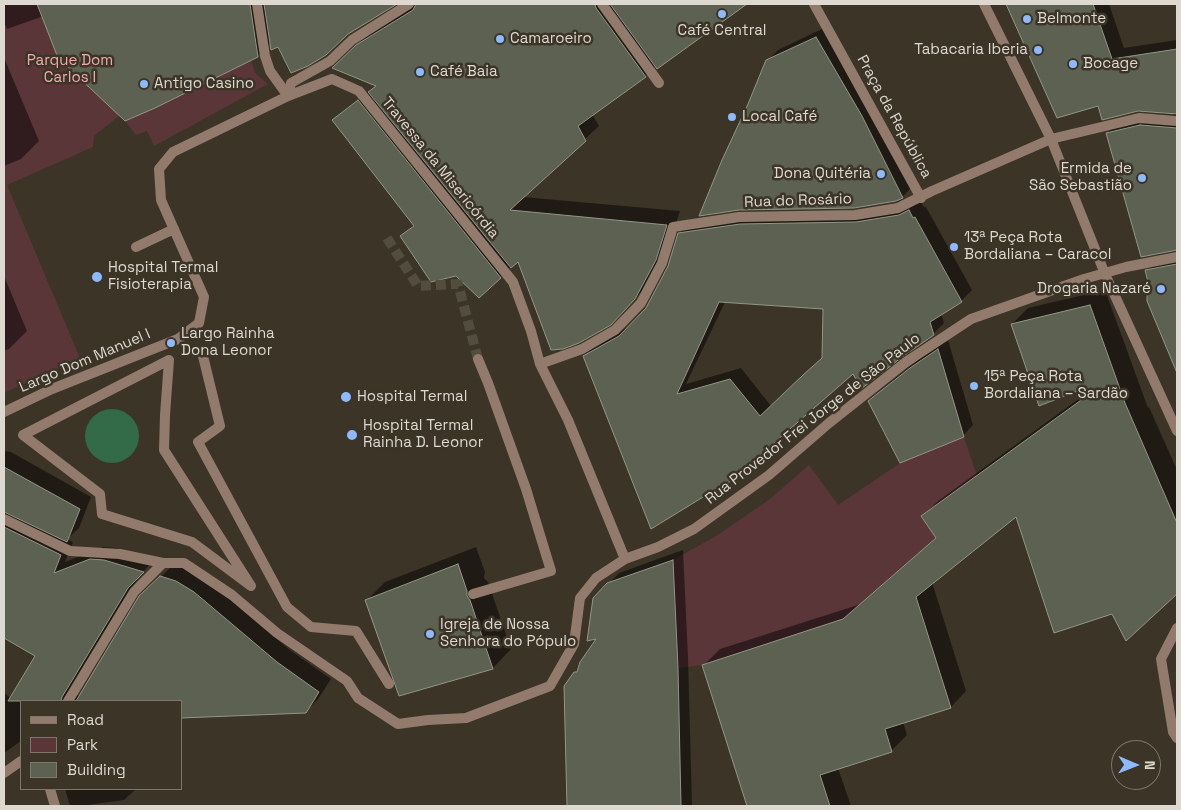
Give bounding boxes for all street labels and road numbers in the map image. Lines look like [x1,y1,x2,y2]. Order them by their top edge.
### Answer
street label: Praça da República [853,52,935,182]
street label: Travessa da Misericórdia [377,94,503,242]
street label: Rua do Rosário [744,190,852,212]
street label: Largo Dom Manuel I [17,325,153,397]
street label: Rua Provedor Frei Jorge de São Paulo [702,330,924,508]

